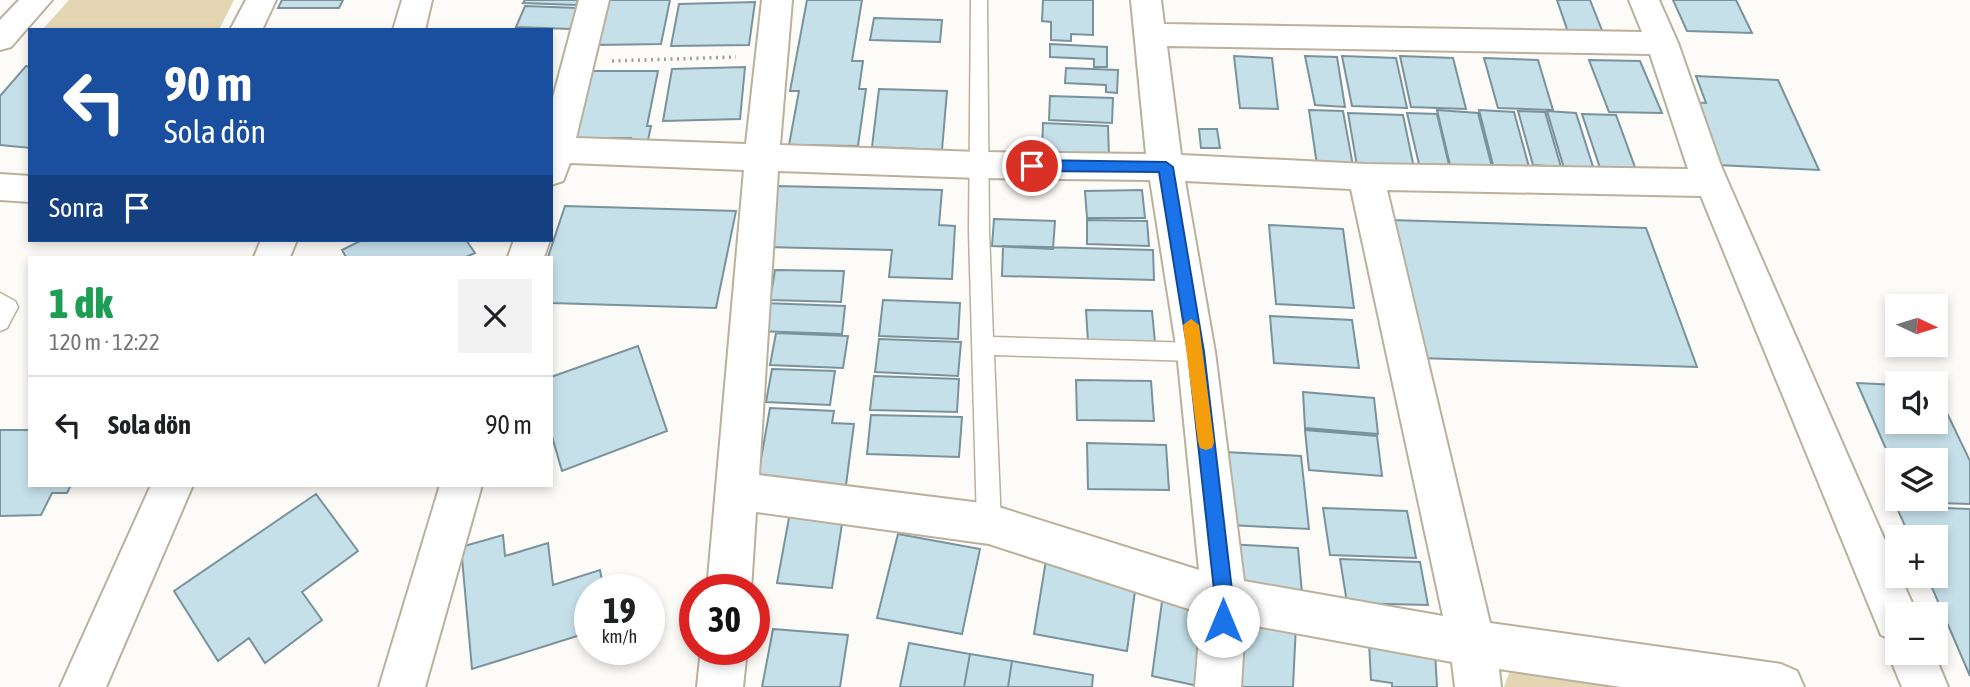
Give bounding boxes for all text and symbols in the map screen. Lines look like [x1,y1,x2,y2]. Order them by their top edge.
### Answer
text: 90 m [164,55,252,111]
icon: left [49,56,140,147]
text: Sola dön [164,113,266,150]
pin [1002,136,1062,196]
icon: arrive [1013,147,1051,185]
icon: arrive [118,189,156,227]
text: Sonra [49,193,104,223]
text: 1 dk [49,279,113,327]
button: close [458,279,532,353]
north arrow [1885,294,1948,357]
map controls [1885,294,1948,665]
text: 120 m · 12:22 [49,329,160,355]
button: sound [1885,371,1948,434]
icon: left [49,406,87,444]
text: Sola dön [108,410,191,440]
text: 90 m [485,410,532,440]
button: layers [1885,448,1948,511]
button: + [1885,525,1948,588]
speed limit sign: 30 [679,574,770,665]
position arrow [1186,584,1260,658]
text: 19 [603,590,636,630]
button: − [1885,602,1948,665]
text: km/h [602,626,637,647]

